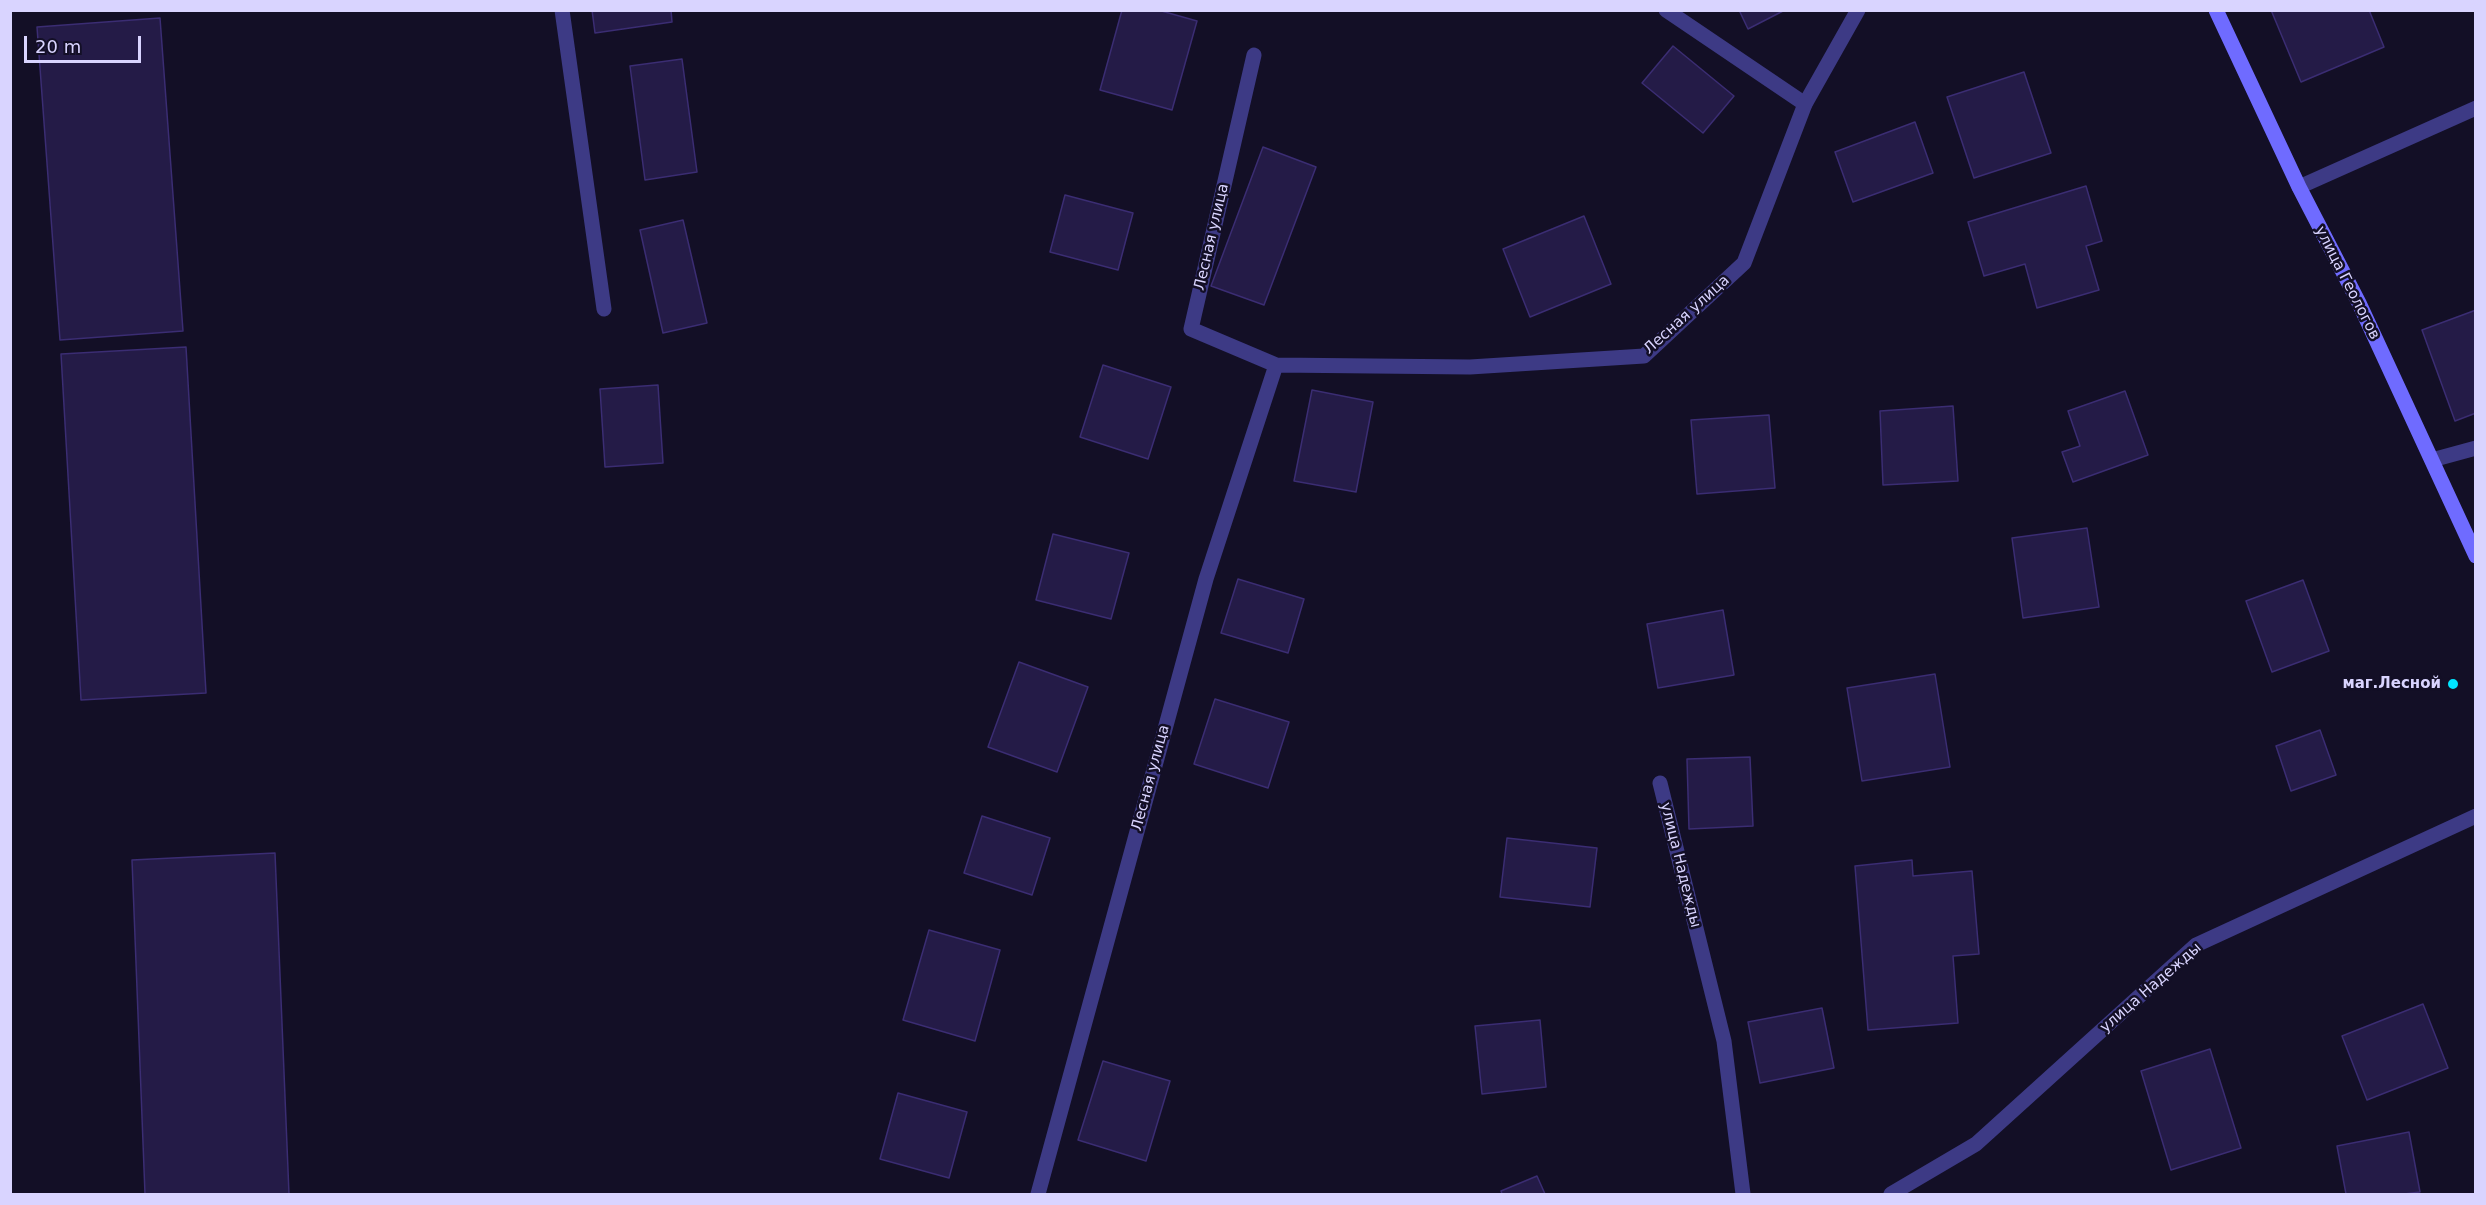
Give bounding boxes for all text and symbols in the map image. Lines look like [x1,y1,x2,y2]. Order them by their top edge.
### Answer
scale bar [27,24,144,62]
text: 20 m [35,36,81,57]
street label: Лесная улица [1191,182,1233,292]
street label: улица Геологов [2311,223,2383,343]
street label: Лесная улица [1640,272,1734,358]
place label: маг.Лесной [2342,675,2441,693]
marker: маг.Лесной [2446,677,2460,691]
street label: Лесная улица [1128,723,1174,833]
street label: улица Надежды [1656,801,1704,929]
street label: улица Надежды [2097,939,2205,1037]

